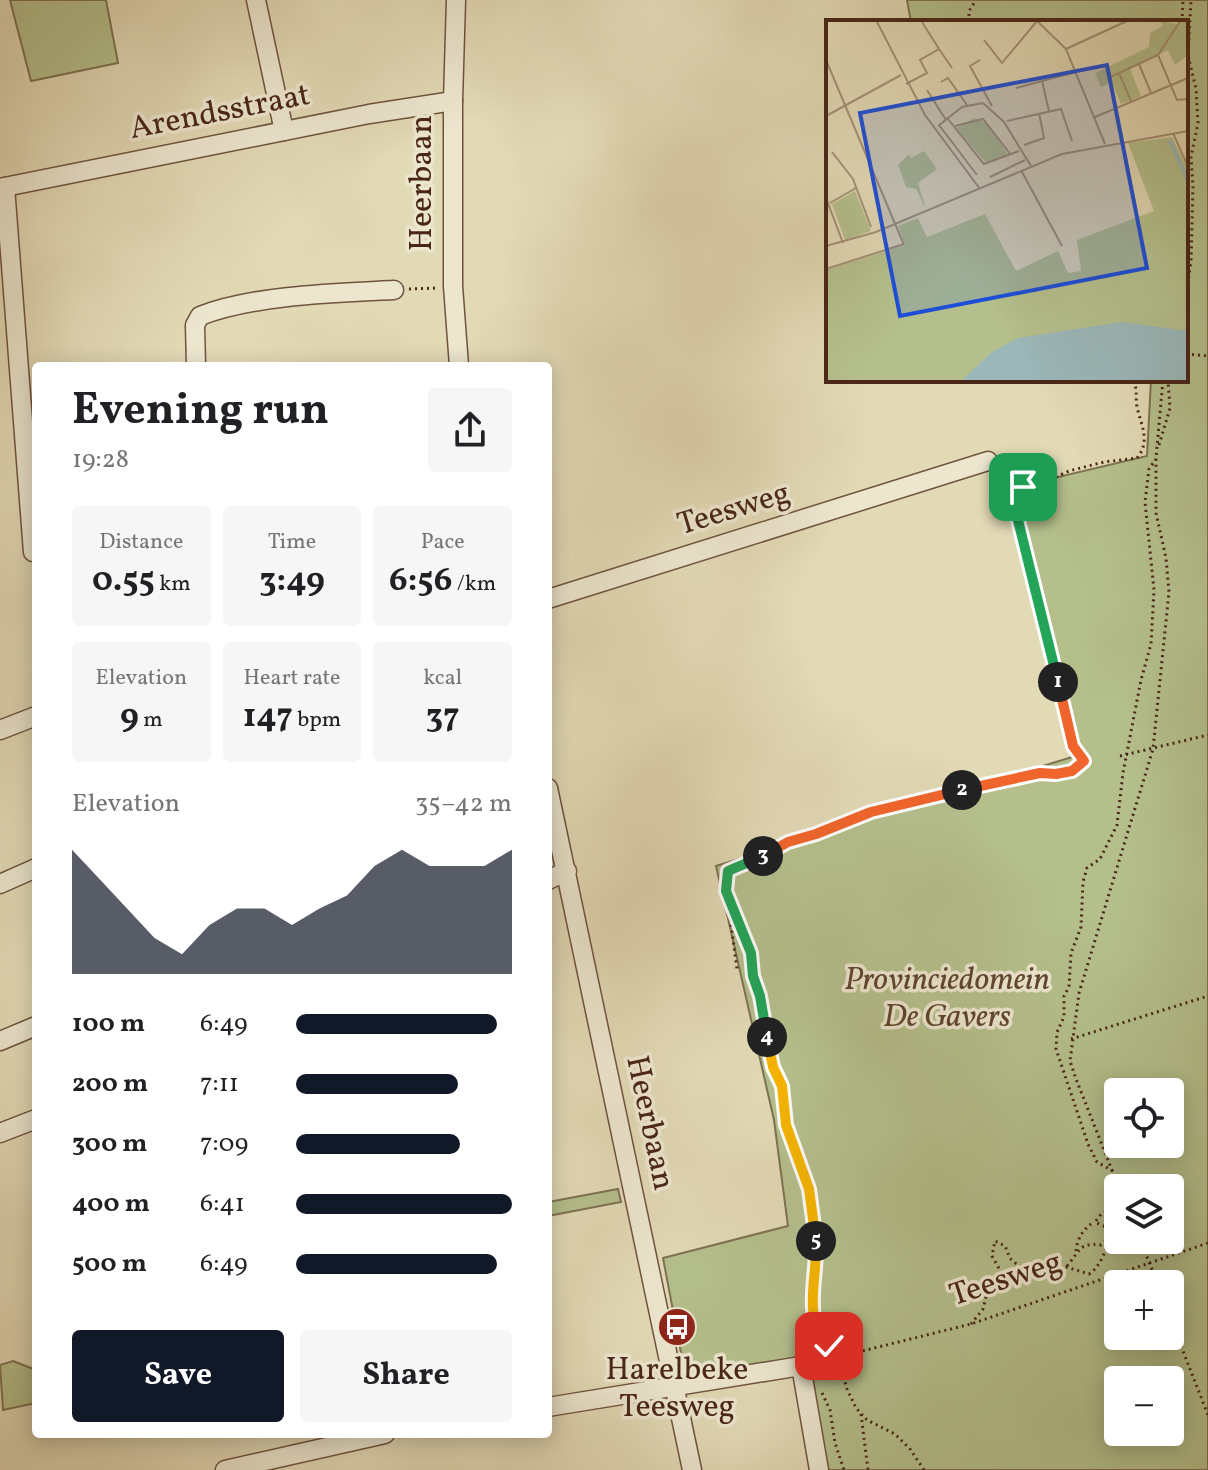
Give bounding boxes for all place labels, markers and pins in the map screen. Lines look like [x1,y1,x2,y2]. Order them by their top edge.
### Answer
pin [989,453,1057,521]
pin: 1 [1038,662,1078,702]
pin: 2 [942,770,982,810]
pin: 3 [743,836,783,876]
pin: 4 [747,1017,787,1057]
pin: 5 [796,1221,836,1261]
bus stop icon: Harelbeke Teesweg [656,1306,698,1348]
pin [795,1312,863,1380]
place label: Harelbeke Teesweg [606,1349,748,1430]

